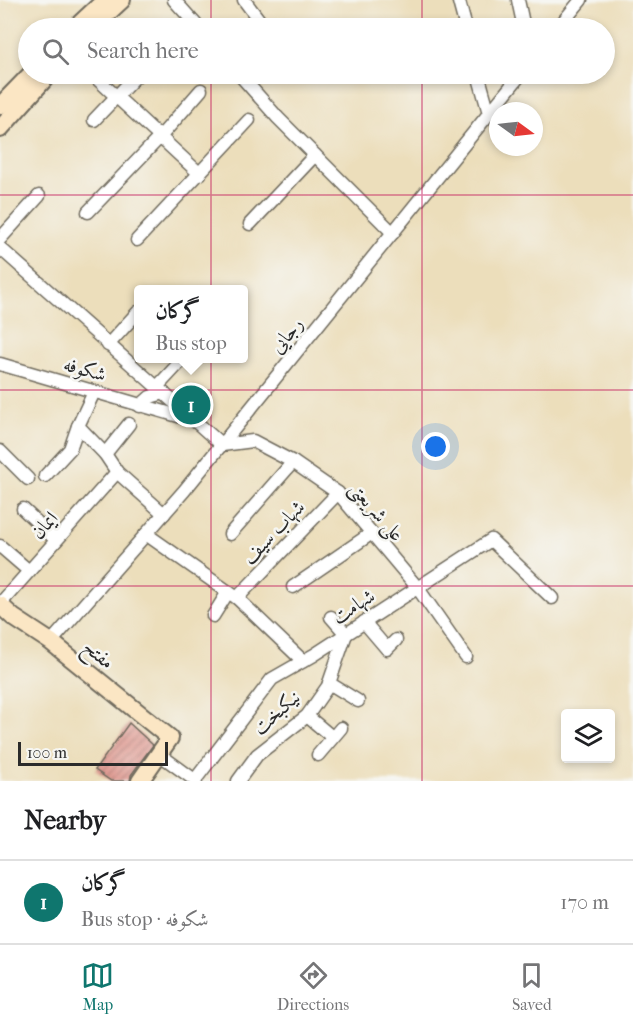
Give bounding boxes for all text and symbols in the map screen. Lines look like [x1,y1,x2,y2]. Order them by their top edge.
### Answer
search box [18,18,615,84]
icon: search [39,35,72,68]
text: Search here [87,38,199,64]
north arrow [489,102,543,156]
popup [134,285,248,363]
text: گرکان [155,298,200,324]
street label: رجایی [265,313,309,359]
text: Bus stop [155,332,227,355]
street label: شکوفه [61,352,109,387]
pin: 1 [172,382,210,428]
your location [421,432,450,461]
street label: علی شریعتی [342,477,409,548]
street label: شهاب سیف [237,496,310,570]
street label: ایمان [26,507,63,544]
street label: شهامت [328,584,379,629]
street label: مفتح [75,635,119,678]
street label: نیکبخت [248,685,305,739]
map controls [561,709,615,763]
button: layers [561,709,615,763]
scale bar [18,739,168,766]
text: 100 m [27,743,67,762]
text: Nearby [24,805,106,836]
text: گرکان [81,870,126,896]
text: 1 [40,891,47,914]
text: 170 m [560,891,609,914]
text: Bus stop · شکوفه [81,908,209,931]
tab: Map [81,959,114,1014]
tab: Directions [277,959,349,1014]
tab: Saved [512,959,552,1014]

